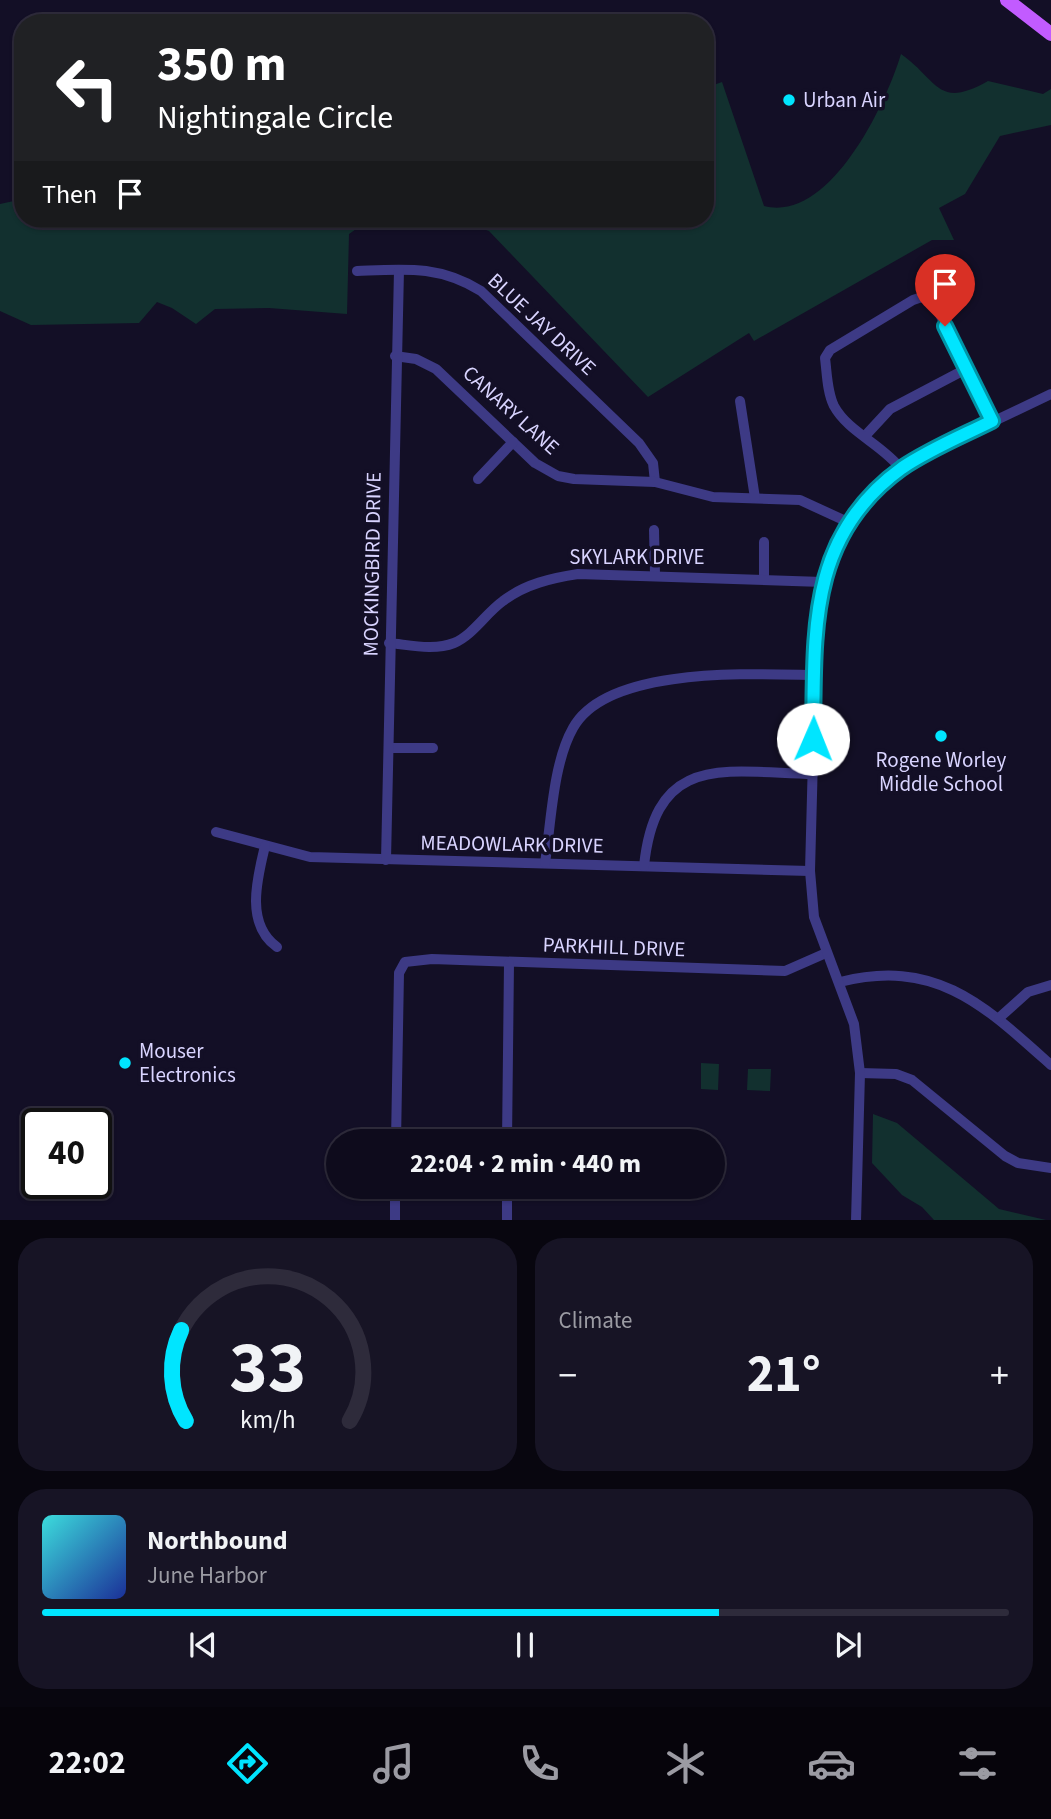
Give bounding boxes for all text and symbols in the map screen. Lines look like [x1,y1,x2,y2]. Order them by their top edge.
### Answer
text: 350 m [157,30,286,100]
icon: left [42,42,133,133]
place label: Urban Air [803,85,886,115]
marker: Urban Air [781,92,797,108]
text: Nightingale Circle [157,95,393,141]
icon: arrive [111,175,149,213]
text: Then [42,176,97,213]
pin [915,254,975,326]
icon: arrive [926,265,964,303]
street label: BLUE JAY DRIVE [481,266,603,382]
street label: CANARY LANE [456,358,566,462]
street label: MOCKINGBIRD DRIVE [355,471,389,657]
street label: SKYLARK DRIVE [569,542,705,572]
position arrow [776,702,850,776]
marker: Rogene Worley Middle School [933,728,949,744]
place label: Rogene Worley Middle School [876,745,1007,799]
street label: MEADOWLARK DRIVE [420,827,604,861]
street label: PARKHILL DRIVE [542,930,686,964]
place label: Mouser Electronics [139,1036,236,1090]
marker: Mouser Electronics [117,1055,133,1071]
speed limit sign: 40 [21,1108,112,1199]
text: 22:04 · 2 min · 440 m [410,1145,641,1182]
text: Climate [559,1304,632,1337]
text: 33 [229,1316,306,1420]
text: 21° [747,1338,821,1412]
text: − [559,1349,577,1403]
text: + [990,1349,1009,1403]
text: km/h [240,1401,295,1437]
text: Northbound [147,1522,288,1559]
text: June Harbor [147,1559,267,1592]
icon: previous [184,1626,222,1664]
icon: pause [506,1626,544,1664]
icon: next [829,1626,867,1664]
icon: directions [223,1739,272,1788]
icon: music [369,1739,418,1788]
icon: phone [515,1739,564,1788]
icon: climate [661,1739,710,1788]
icon: car [807,1739,856,1788]
icon: filters [953,1739,1002,1788]
text: 22:02 [49,1740,126,1786]

